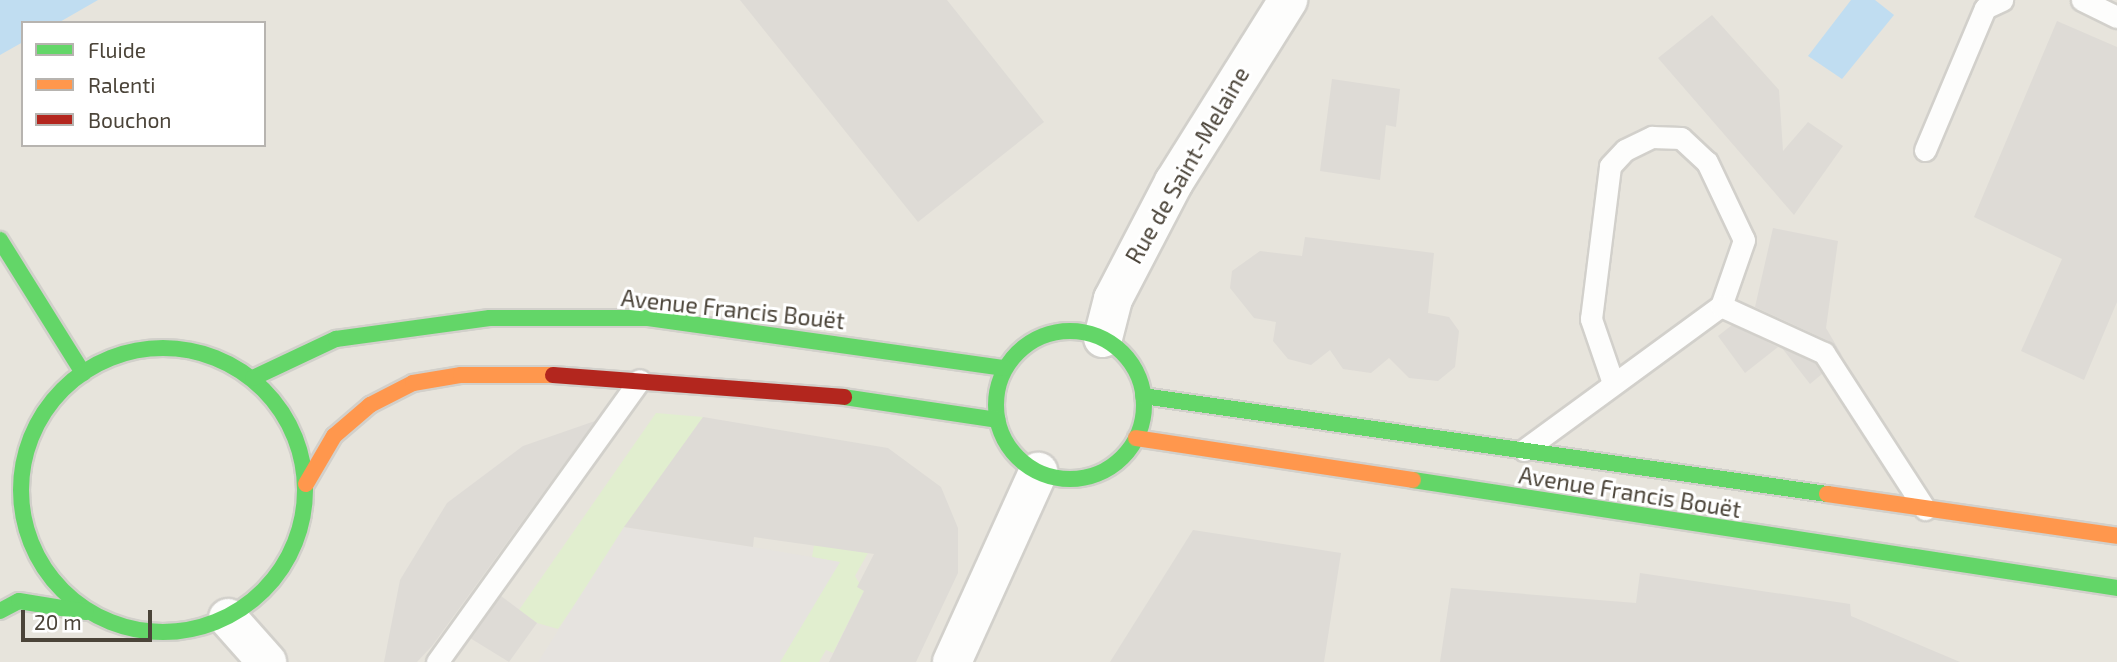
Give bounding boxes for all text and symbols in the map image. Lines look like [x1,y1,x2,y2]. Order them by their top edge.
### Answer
legend [21,21,266,147]
text: Fluide [88,37,146,62]
street label: Rue de Saint-Melaine [1119,62,1255,268]
text: Ralenti [88,72,155,97]
text: Bouchon [88,107,172,132]
street label: Avenue Francis Bouët [620,284,846,334]
street label: Avenue Francis Bouët [1517,461,1743,523]
scale bar [24,596,156,640]
text: 20 m [34,609,82,634]

